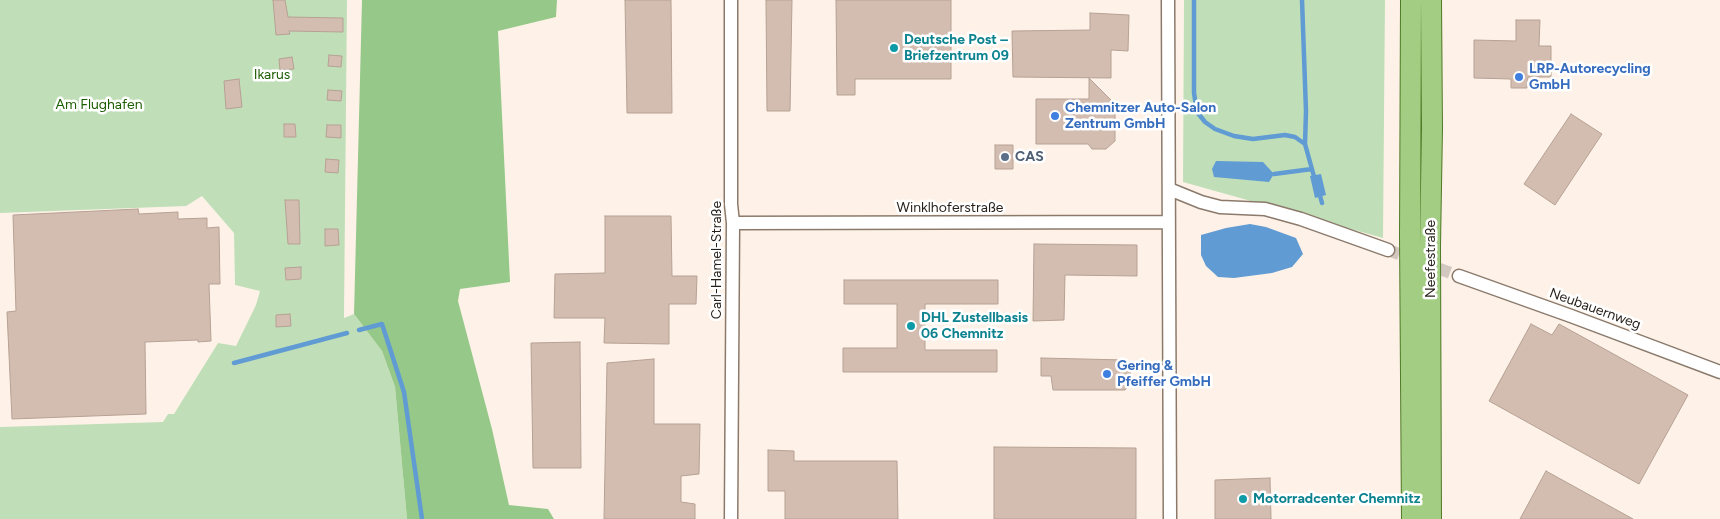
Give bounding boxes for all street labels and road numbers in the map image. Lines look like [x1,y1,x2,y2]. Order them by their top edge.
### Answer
street label: Winklhoferstraße [896,200,1004,216]
street label: Carl-Hamel-Straße [709,201,725,319]
street label: Neefestraße [1423,220,1439,298]
street label: Neubauernweg [1547,285,1643,333]

